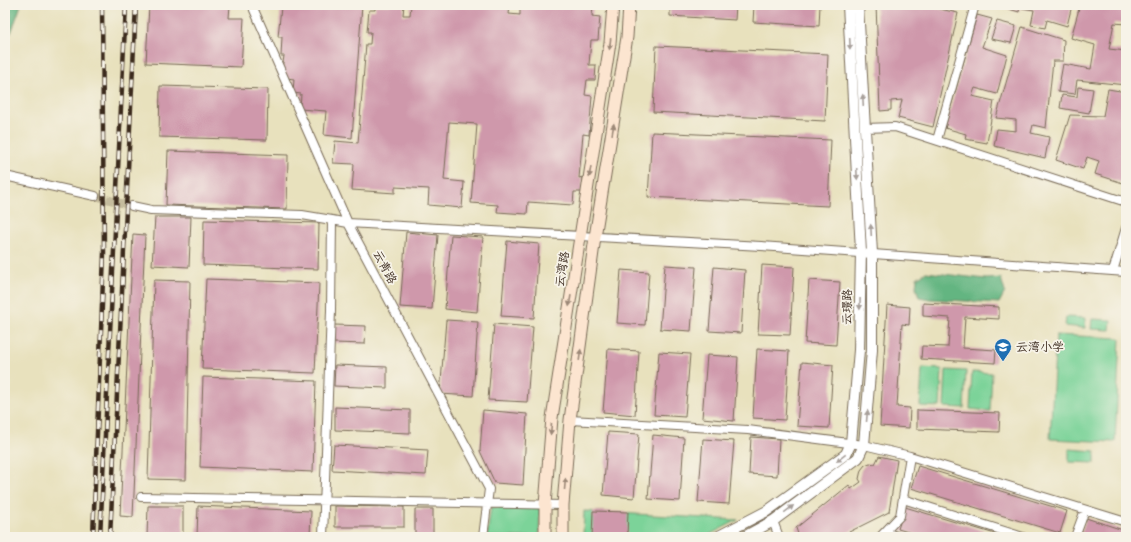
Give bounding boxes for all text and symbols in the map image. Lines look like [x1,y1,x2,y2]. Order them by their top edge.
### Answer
one-way arrow [606,38,613,50]
one-way arrow [846,38,853,50]
one-way arrow [860,94,867,106]
one-way arrow [610,123,616,136]
one-way arrow [587,166,593,178]
one-way arrow [853,168,860,180]
one-way arrow [867,224,874,236]
street label: 云青路 [369,247,401,287]
street label: 云湾路 [551,250,573,288]
street label: 云璟路 [839,289,855,325]
one-way arrow [567,295,573,307]
one-way arrow [857,298,863,311]
school or university icon: 云湾小学 [993,337,1013,362]
place label: 云湾小学 [1016,339,1064,355]
one-way arrow [577,349,583,361]
one-way arrow [863,410,870,422]
one-way arrow [548,423,555,435]
one-way arrow [835,453,846,462]
one-way arrow [561,478,568,490]
one-way arrow [784,506,794,514]

